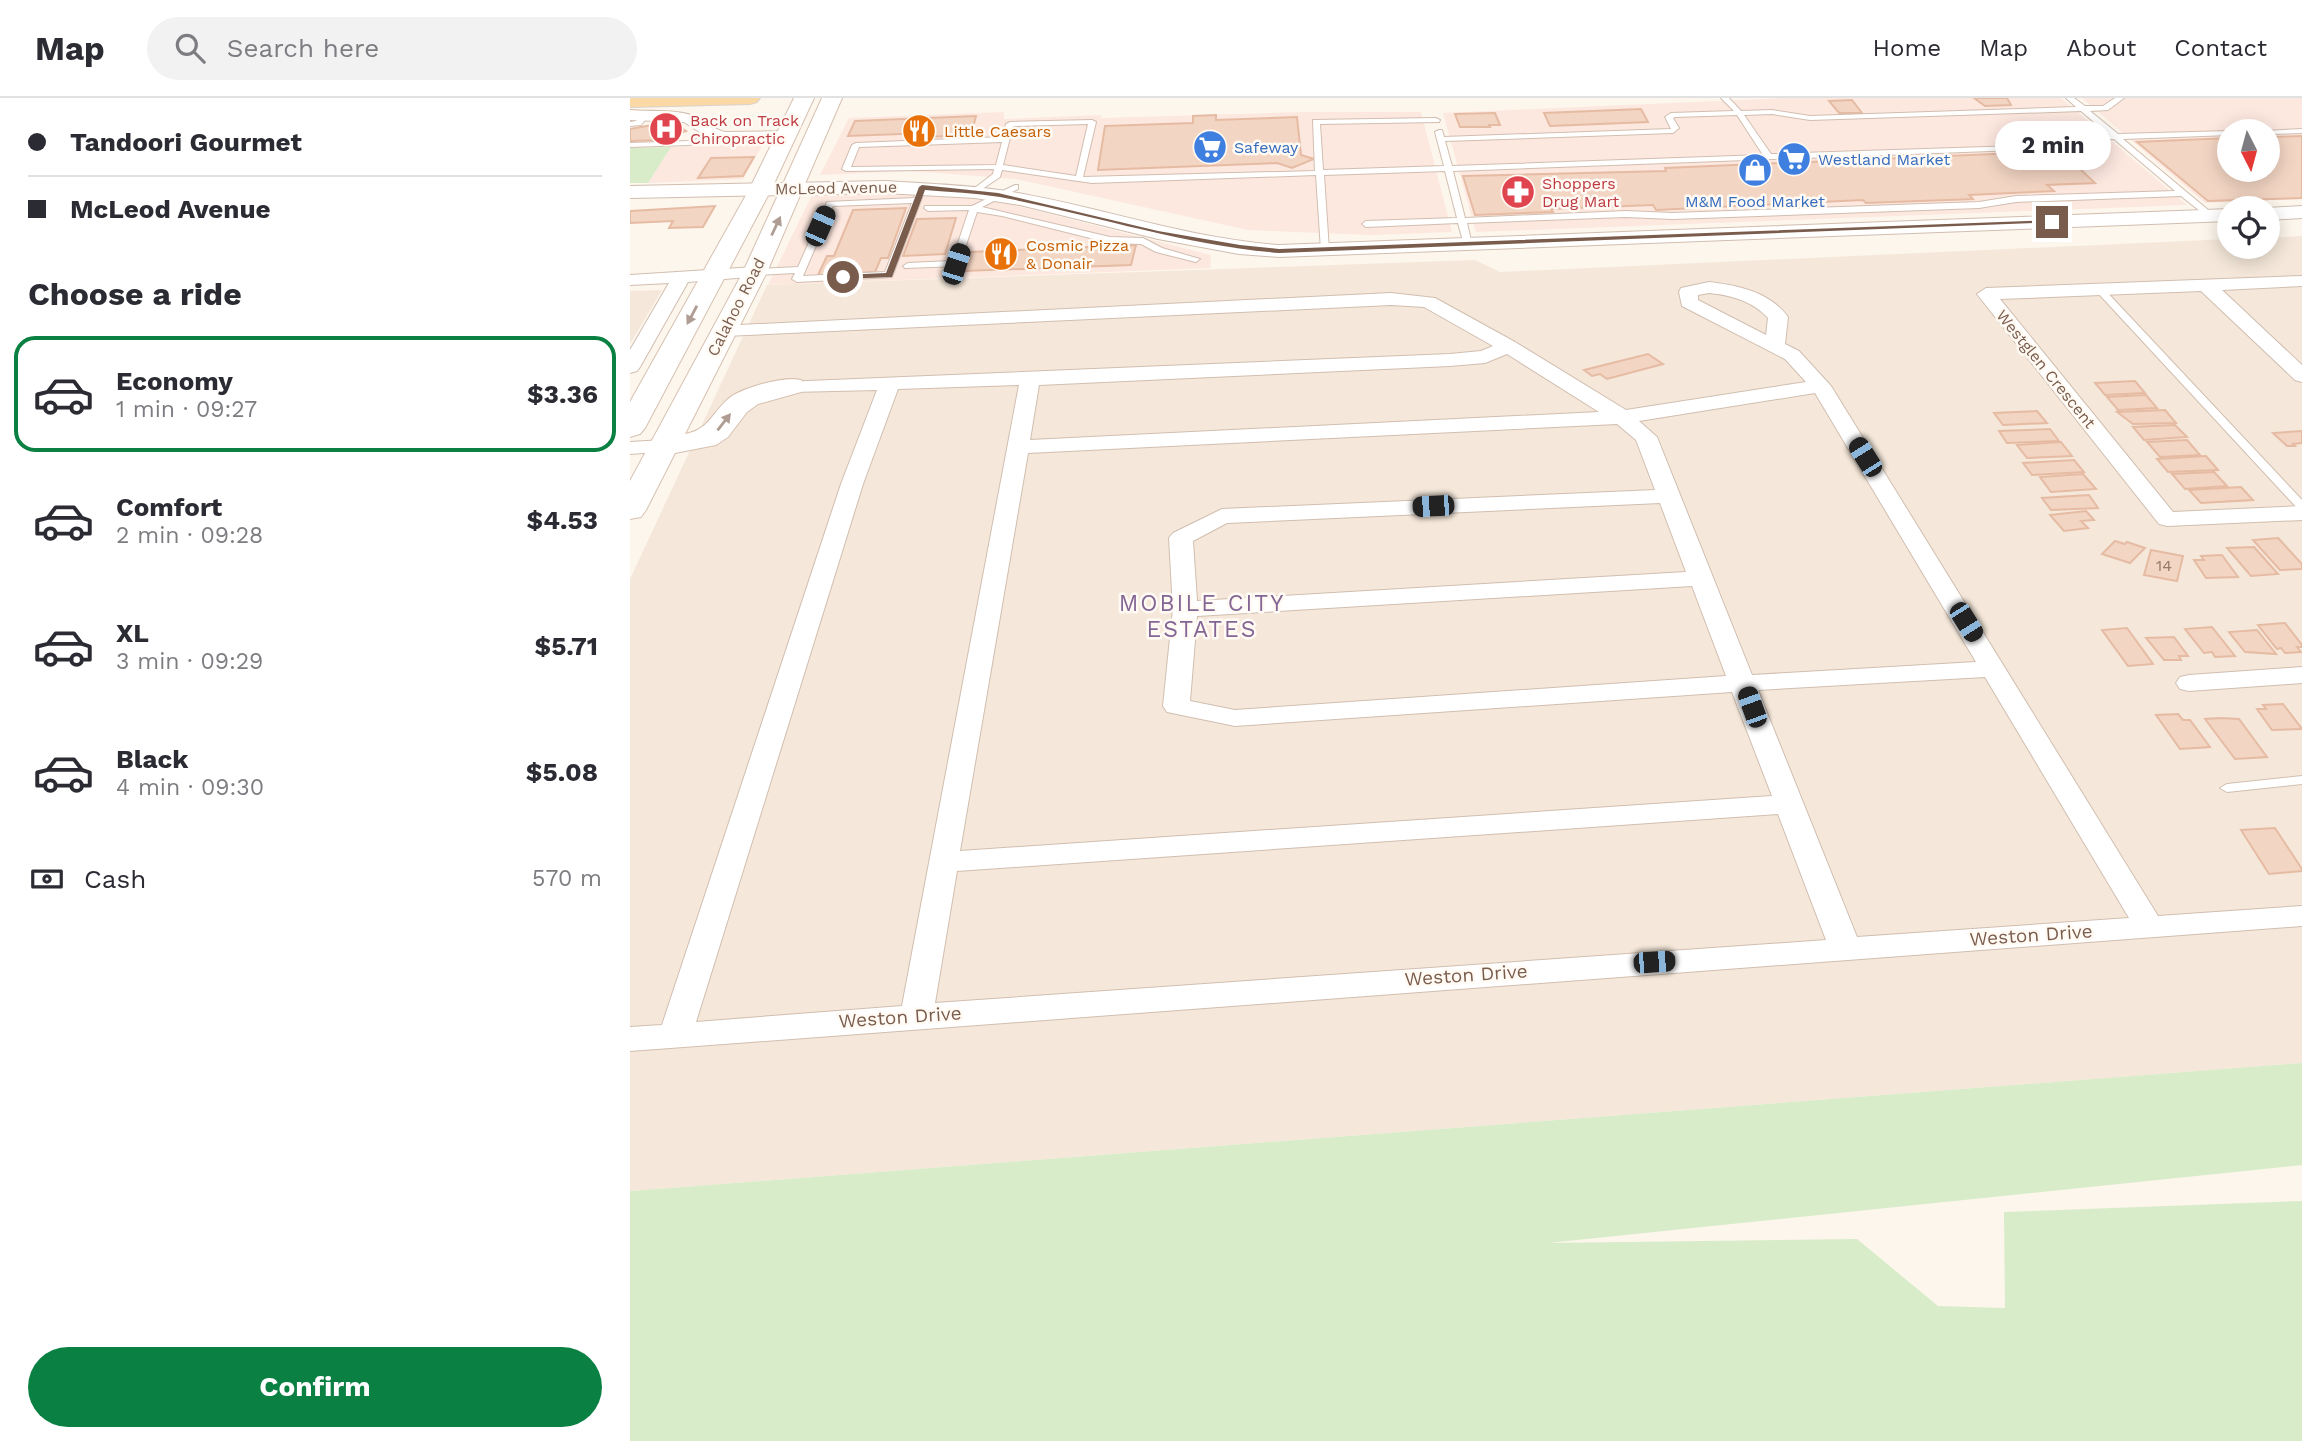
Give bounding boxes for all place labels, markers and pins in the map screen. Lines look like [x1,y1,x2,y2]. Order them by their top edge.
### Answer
hospital icon: Back on Track Chiropractic [647,110,685,148]
place label: Back on Track Chiropractic [690,111,799,148]
restaurant icon: Little Caesars [900,112,938,150]
place label: Little Caesars [944,122,1051,141]
supermarket icon: Safeway [1191,128,1229,166]
place label: Safeway [1234,138,1299,157]
supermarket icon: Westland Market [1775,140,1813,178]
place label: Westland Market [1818,150,1950,169]
shop icon: M&M Food Market [1736,151,1774,189]
pharmacy icon: Shoppers Drug Mart [1499,173,1537,211]
place label: Shoppers Drug Mart [1542,174,1619,211]
place label: M&M Food Market [1685,192,1825,211]
restaurant icon: Cosmic Pizza & Donair [982,235,1020,273]
place label: Cosmic Pizza & Donair [1026,236,1129,273]

